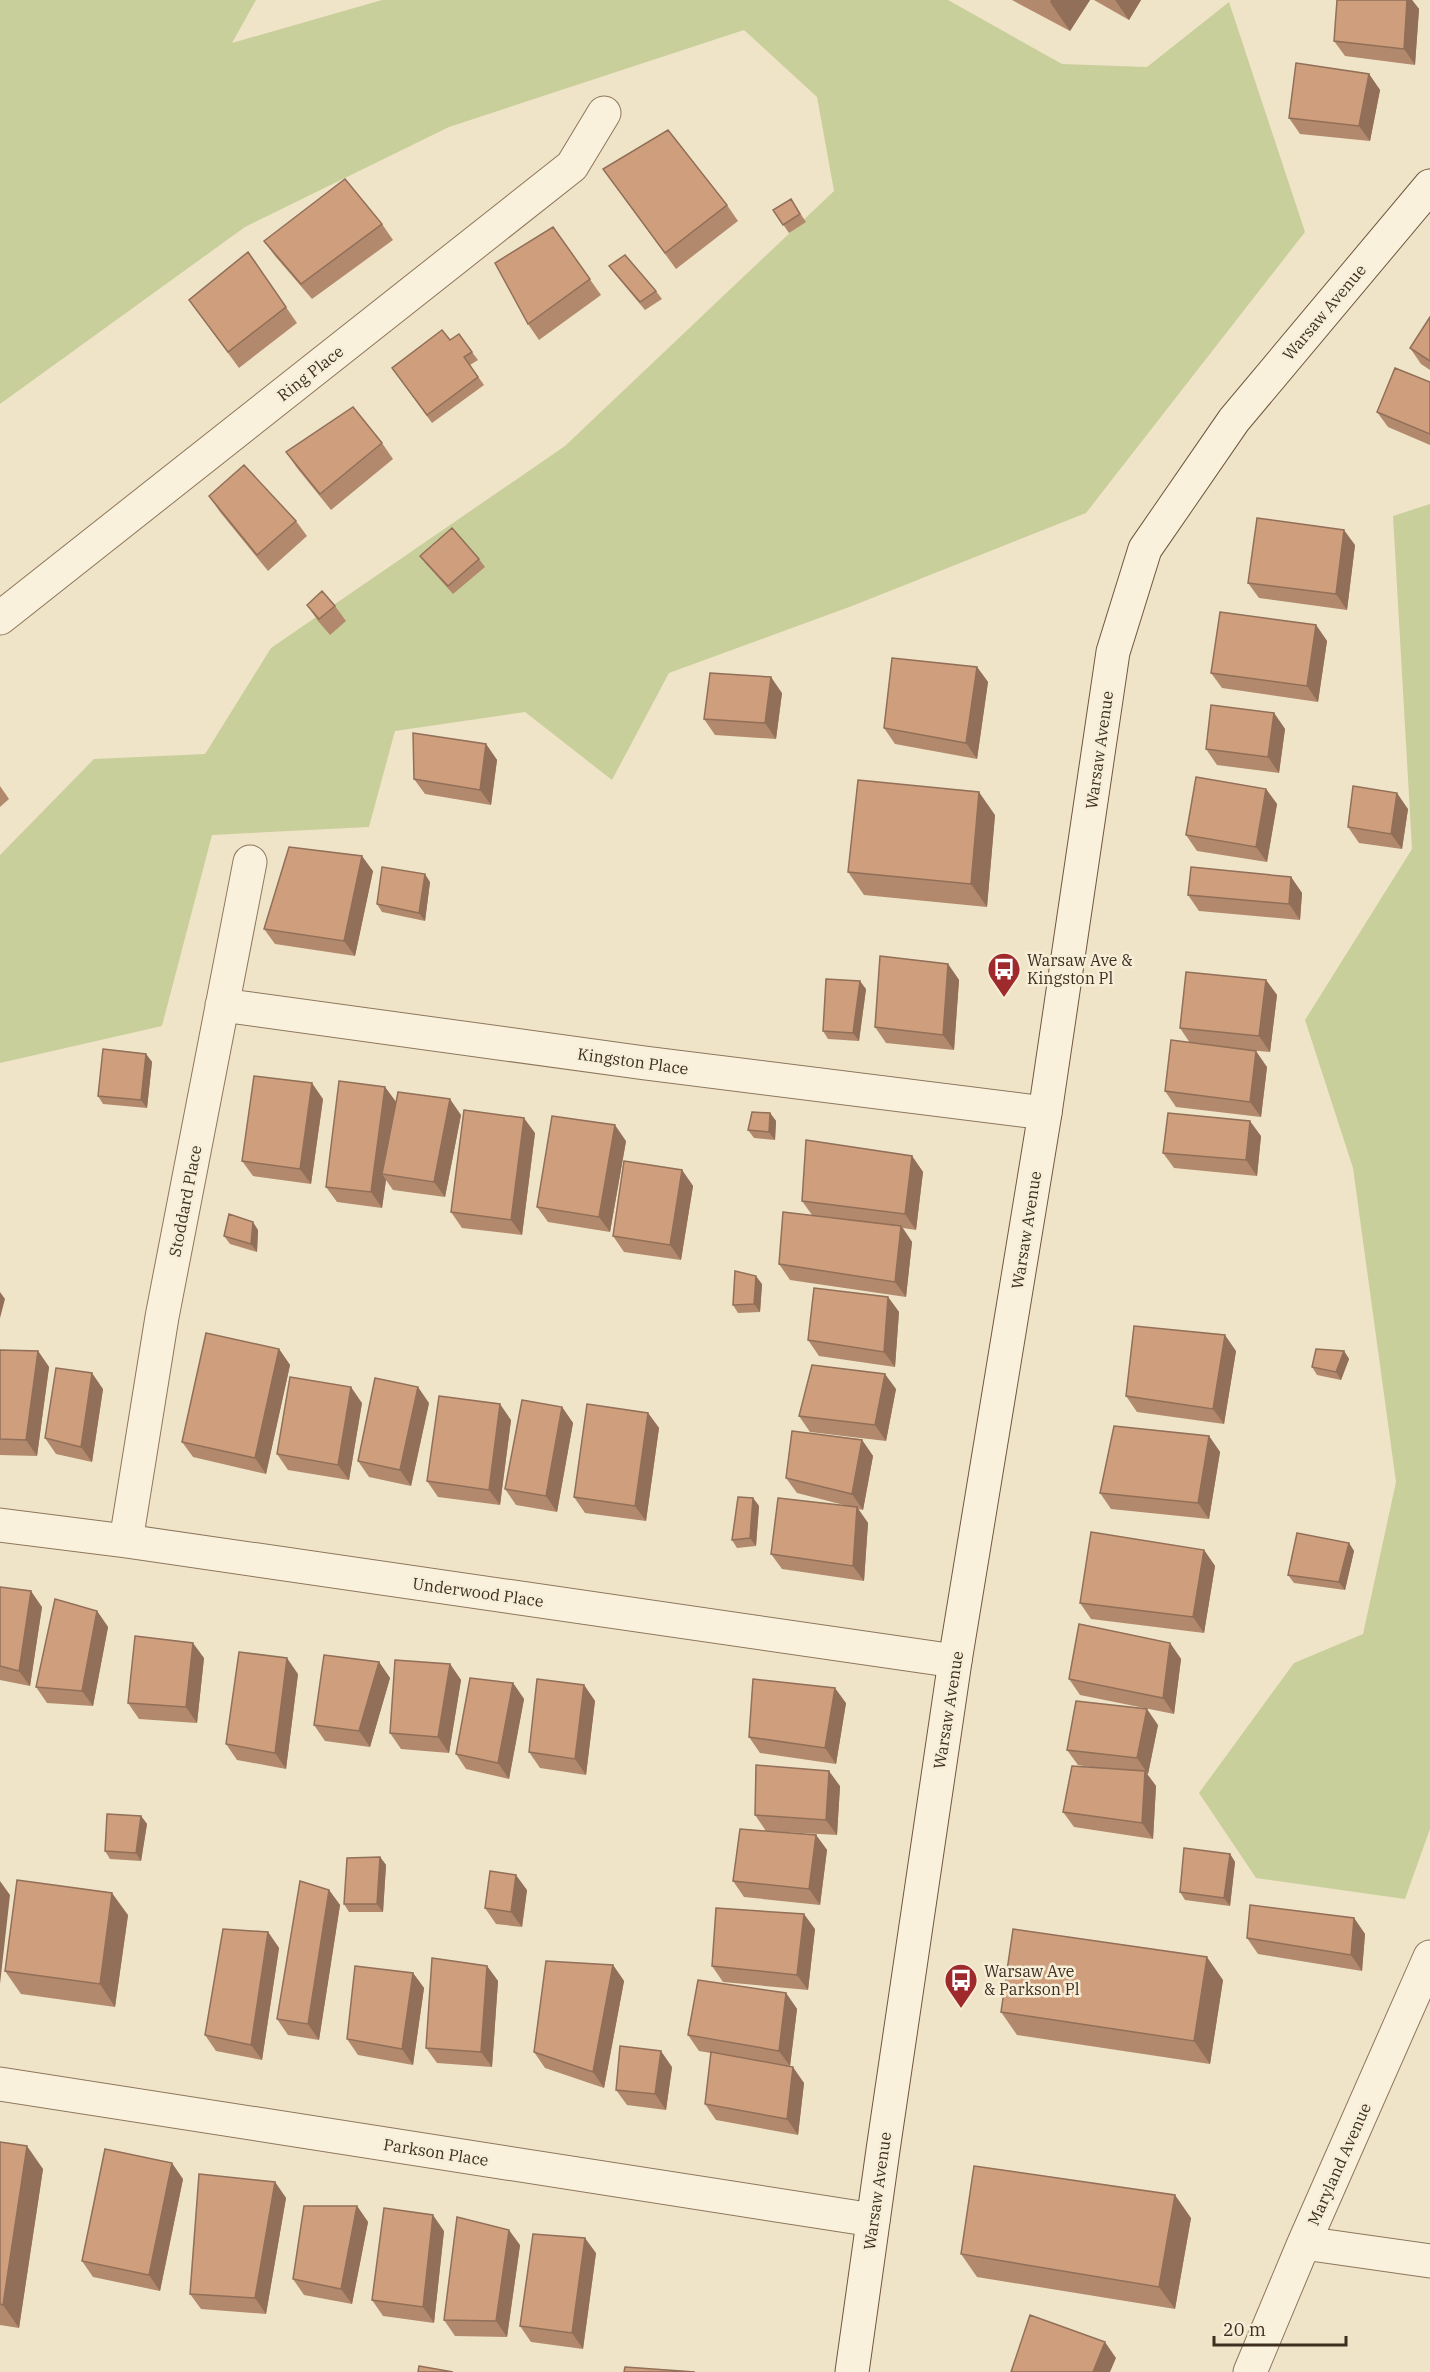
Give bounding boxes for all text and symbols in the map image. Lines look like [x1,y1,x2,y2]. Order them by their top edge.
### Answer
street label: Warsaw Avenue [1278,260,1370,364]
street label: Ring Place [273,341,347,405]
street label: Warsaw Avenue [1081,690,1117,810]
place label: Warsaw Ave & Kingston Pl [1027,950,1133,988]
bus stop icon: Warsaw Ave & Kingston Pl [986,951,1022,998]
street label: Kingston Place [576,1043,690,1079]
street label: Stoddard Place [164,1144,206,1258]
street label: Warsaw Avenue [1007,1170,1045,1290]
street label: Underwood Place [411,1573,545,1611]
street label: Warsaw Avenue [929,1650,967,1770]
place label: Warsaw Ave & Parkson Pl [984,1961,1080,1999]
bus stop icon: Warsaw Ave & Parkson Pl [943,1962,979,2009]
street label: Maryland Avenue [1303,2100,1375,2228]
street label: Warsaw Avenue [859,2131,895,2251]
street label: Parkson Place [382,2134,490,2170]
scale bar [1214,2309,1346,2347]
text: 20 m [1223,2318,1266,2341]

